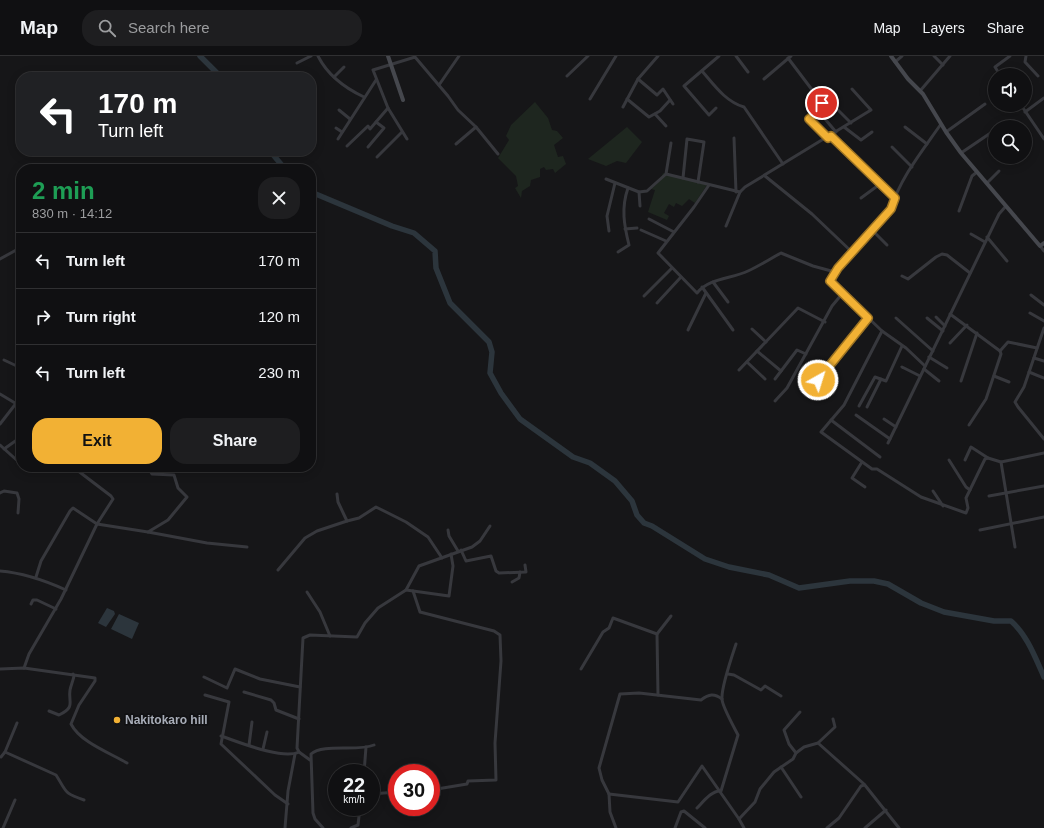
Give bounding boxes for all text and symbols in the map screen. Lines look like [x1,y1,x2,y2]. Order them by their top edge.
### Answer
search box [82,10,362,46]
text: Map [20,17,58,38]
icon: search [96,17,118,39]
text: Search here [128,19,210,36]
text: Map [873,20,901,36]
text: Layers [923,20,965,36]
text: Share [987,20,1024,36]
map controls [988,68,1032,164]
button: sound [988,68,1032,112]
pin [805,86,839,120]
icon: left [32,88,84,140]
text: 170 m [98,88,177,119]
icon: arrive [811,92,833,114]
button: search [988,120,1032,164]
text: Turn left [98,121,163,141]
text: 2 min [32,177,95,204]
button: close [258,177,300,219]
text: 830 m · 14:12 [32,206,112,221]
icon: left [32,250,54,272]
text: Turn left [66,252,125,269]
text: 170 m [258,252,300,269]
icon: right [32,306,54,328]
text: Turn right [66,308,136,325]
text: 120 m [258,308,300,325]
position arrow [797,359,839,401]
icon: left [32,362,54,384]
text: Turn left [66,364,125,381]
text: 230 m [258,364,300,381]
button: Exit [32,418,162,464]
button: Share [170,418,300,464]
place label: Nakitokaro hill [125,713,208,727]
marker: Nakitokaro hill [112,715,122,725]
speed limit sign: 30 [388,764,440,816]
text: 22 [343,774,365,796]
text: km/h [343,794,365,805]

